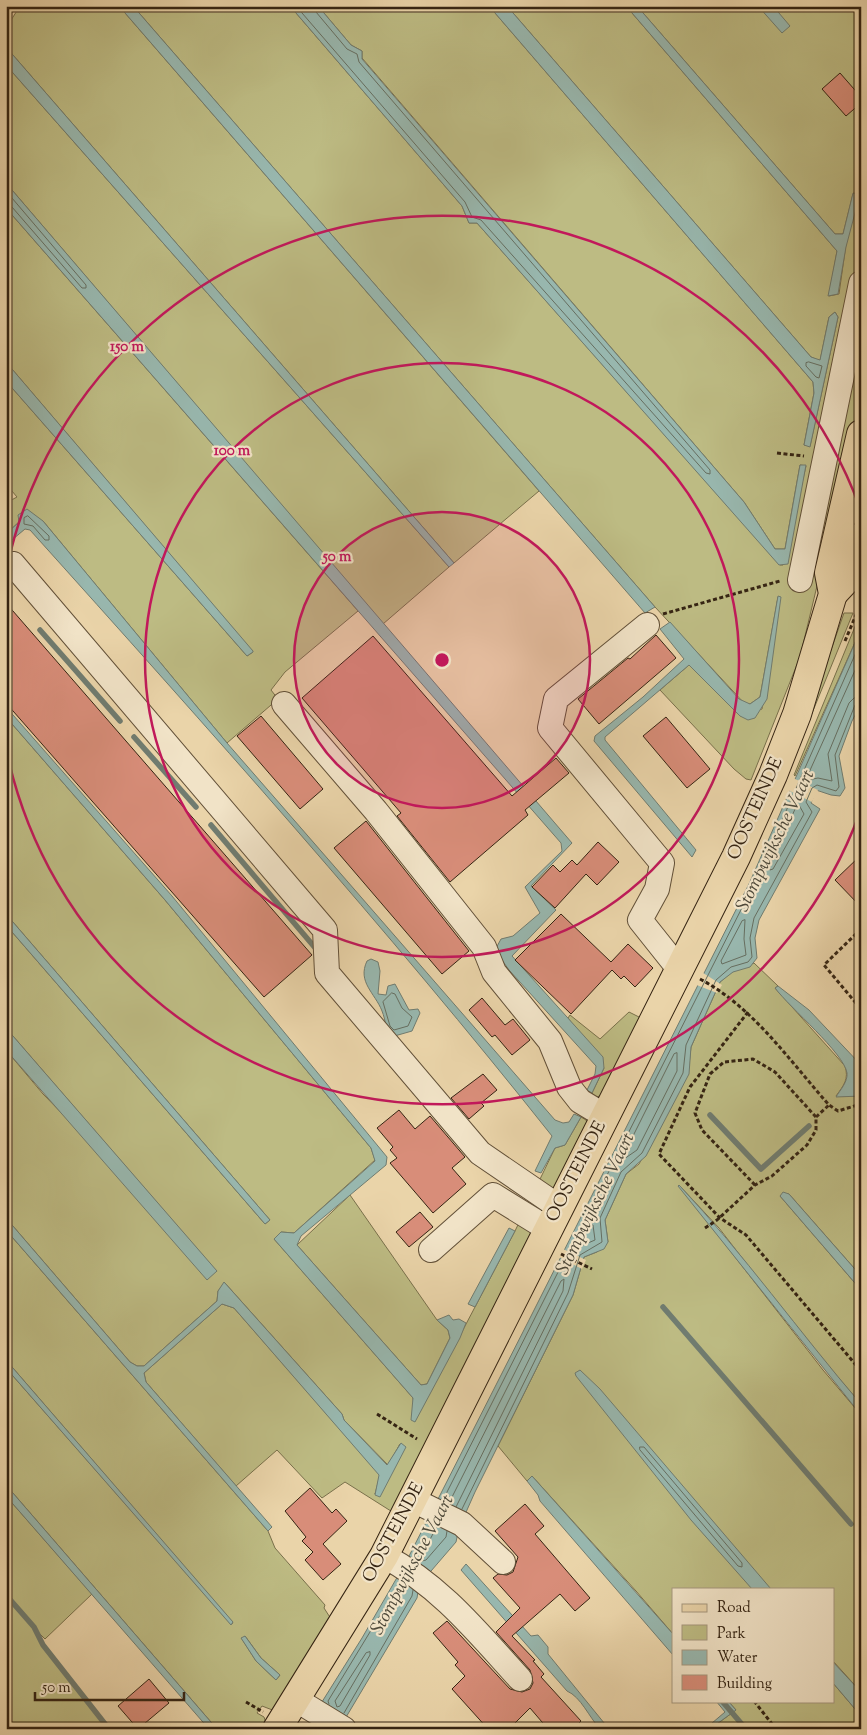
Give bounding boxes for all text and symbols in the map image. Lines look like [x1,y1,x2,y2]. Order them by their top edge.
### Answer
text: 150 m [110,337,144,358]
text: 100 m [214,441,251,462]
text: 50 m [322,547,352,568]
centre of rings [433,651,451,669]
street label: OOSTEINDE [722,753,790,865]
water label: Stompwijksche Vaart [730,765,822,917]
street label: OOSTEINDE [540,1117,614,1227]
water label: Stompwijksche Vaart [550,1128,642,1280]
street label: OOSTEINDE [357,1478,431,1588]
water label: Stompwijksche Vaart [365,1490,462,1640]
legend [672,1588,834,1702]
text: Road [717,1598,751,1619]
text: Park [717,1624,746,1645]
text: Water [717,1648,758,1669]
scale bar [35,1670,184,1702]
text: Building [717,1674,772,1695]
text: 50 m [41,1678,71,1699]

